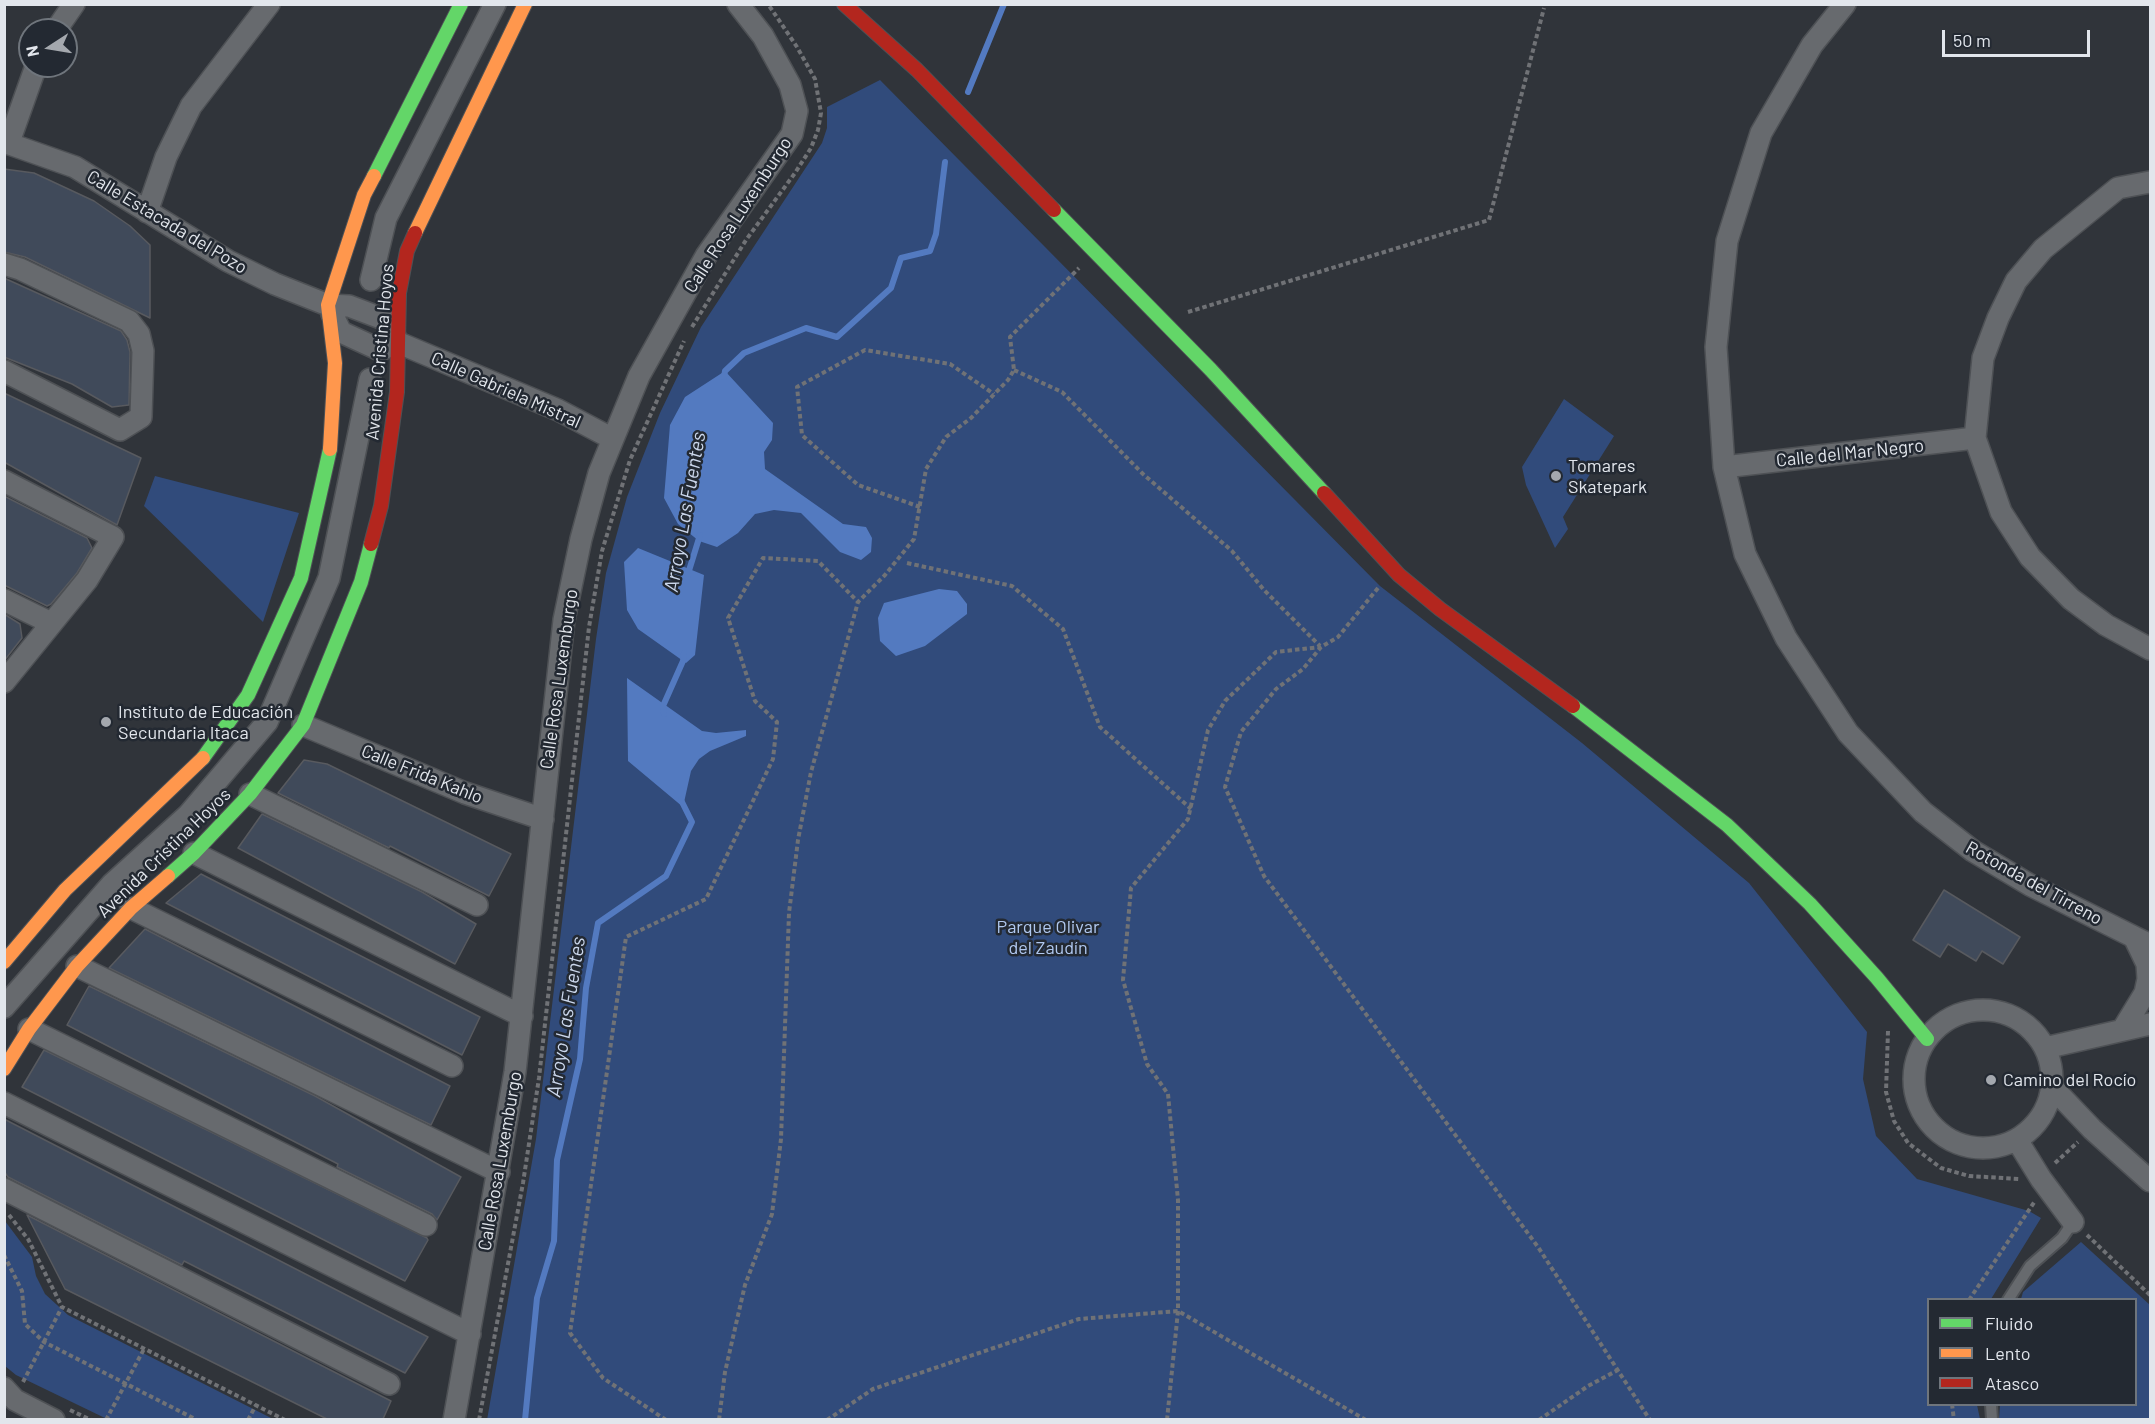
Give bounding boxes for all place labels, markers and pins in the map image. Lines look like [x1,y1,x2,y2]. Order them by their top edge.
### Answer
place label: Tomares Skatepark [1568,455,1647,498]
marker: Tomares Skatepark [1549,469,1563,483]
place label: Instituto de Educación Secundaria Itaca [118,701,293,744]
marker: Instituto de Educación Secundaria Itaca [99,715,113,729]
place label: Camino del Rocío [2003,1069,2136,1091]
marker: Camino del Rocío [1984,1073,1998,1087]

